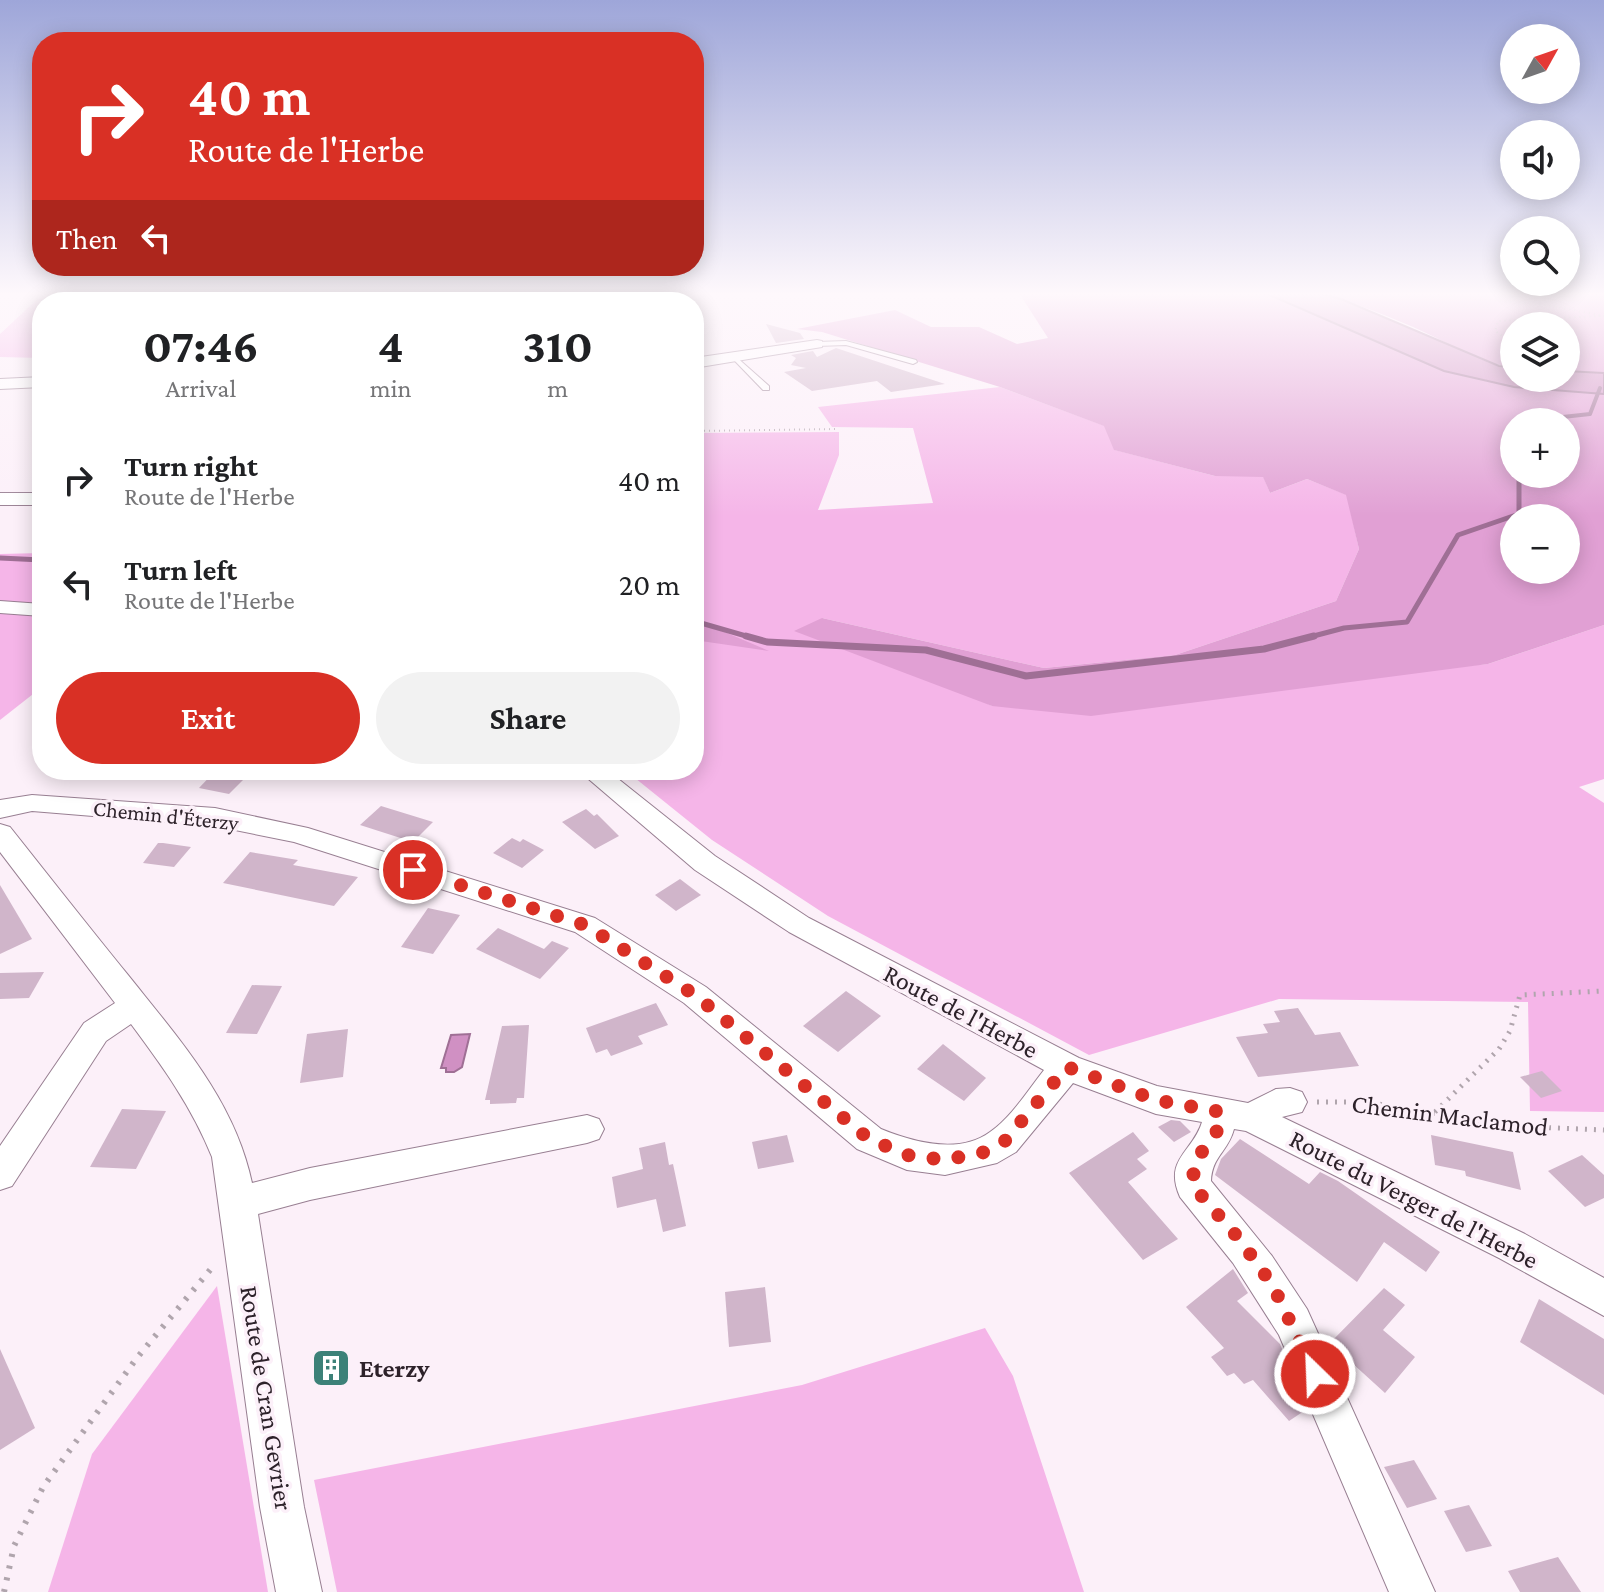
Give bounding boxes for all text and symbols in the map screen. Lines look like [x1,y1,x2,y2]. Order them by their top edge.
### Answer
north arrow [1500,24,1580,104]
map controls [1500,24,1580,584]
icon: right [56,64,160,168]
text: 40 m [188,65,310,127]
button: sound [1500,120,1580,200]
text: Route de l'Herbe [188,130,424,170]
icon: left [134,216,178,260]
button: search [1500,216,1580,296]
text: Then [56,222,118,255]
button: layers [1500,312,1580,392]
text: 07:46 [143,319,259,372]
text: 4 [378,319,404,372]
text: 310 [522,319,593,372]
text: Arrival [166,374,236,403]
text: min [370,374,411,403]
text: m [547,374,568,403]
button: + [1500,408,1580,488]
text: Turn right [124,449,258,482]
icon: right [56,458,100,502]
text: 40 m [618,464,680,497]
text: Route de l'Herbe [124,482,295,511]
button: − [1500,504,1580,584]
text: Turn left [124,553,237,586]
icon: left [56,562,100,606]
text: 20 m [619,568,680,601]
text: Route de l'Herbe [124,586,295,615]
button: Exit [56,672,360,764]
button: Share [376,672,680,764]
street label: Chemin d'Éterzy [92,795,241,836]
pin [379,836,447,904]
icon: arrive [391,848,435,892]
street label: Route de l'Herbe [879,959,1043,1064]
street label: Chemin Maclamod [1350,1089,1550,1142]
street label: Route du Verger de l'Herbe [1285,1124,1543,1275]
street label: Route de Cran Gevrier [234,1284,299,1512]
position arrow [1273,1332,1357,1416]
building icon: Eterzy [310,1347,352,1389]
place label: Eterzy [359,1354,430,1383]

